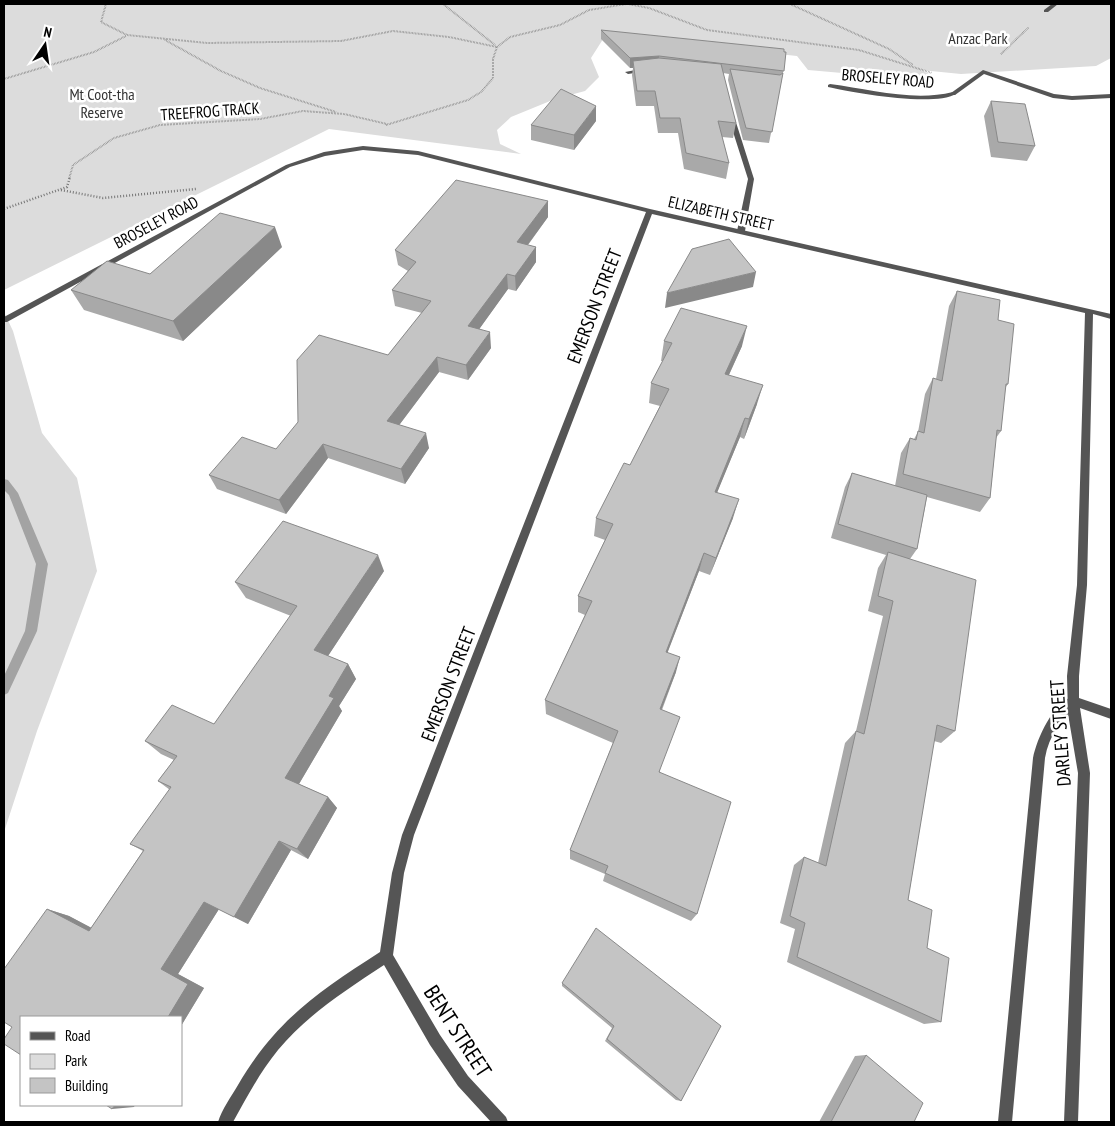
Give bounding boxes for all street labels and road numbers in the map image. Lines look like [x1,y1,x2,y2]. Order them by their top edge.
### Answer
street label: BROSELEY ROAD [841,64,935,92]
street label: TREEFROG TRACK [160,98,260,124]
street label: BROSELEY ROAD [110,191,202,253]
street label: ELIZABETH STREET [666,191,776,235]
street label: EMERSON STREET [561,245,627,367]
street label: EMERSON STREET [415,623,481,745]
street label: DARLEY STREET [1044,679,1076,787]
street label: BENT STREET [418,980,498,1082]

